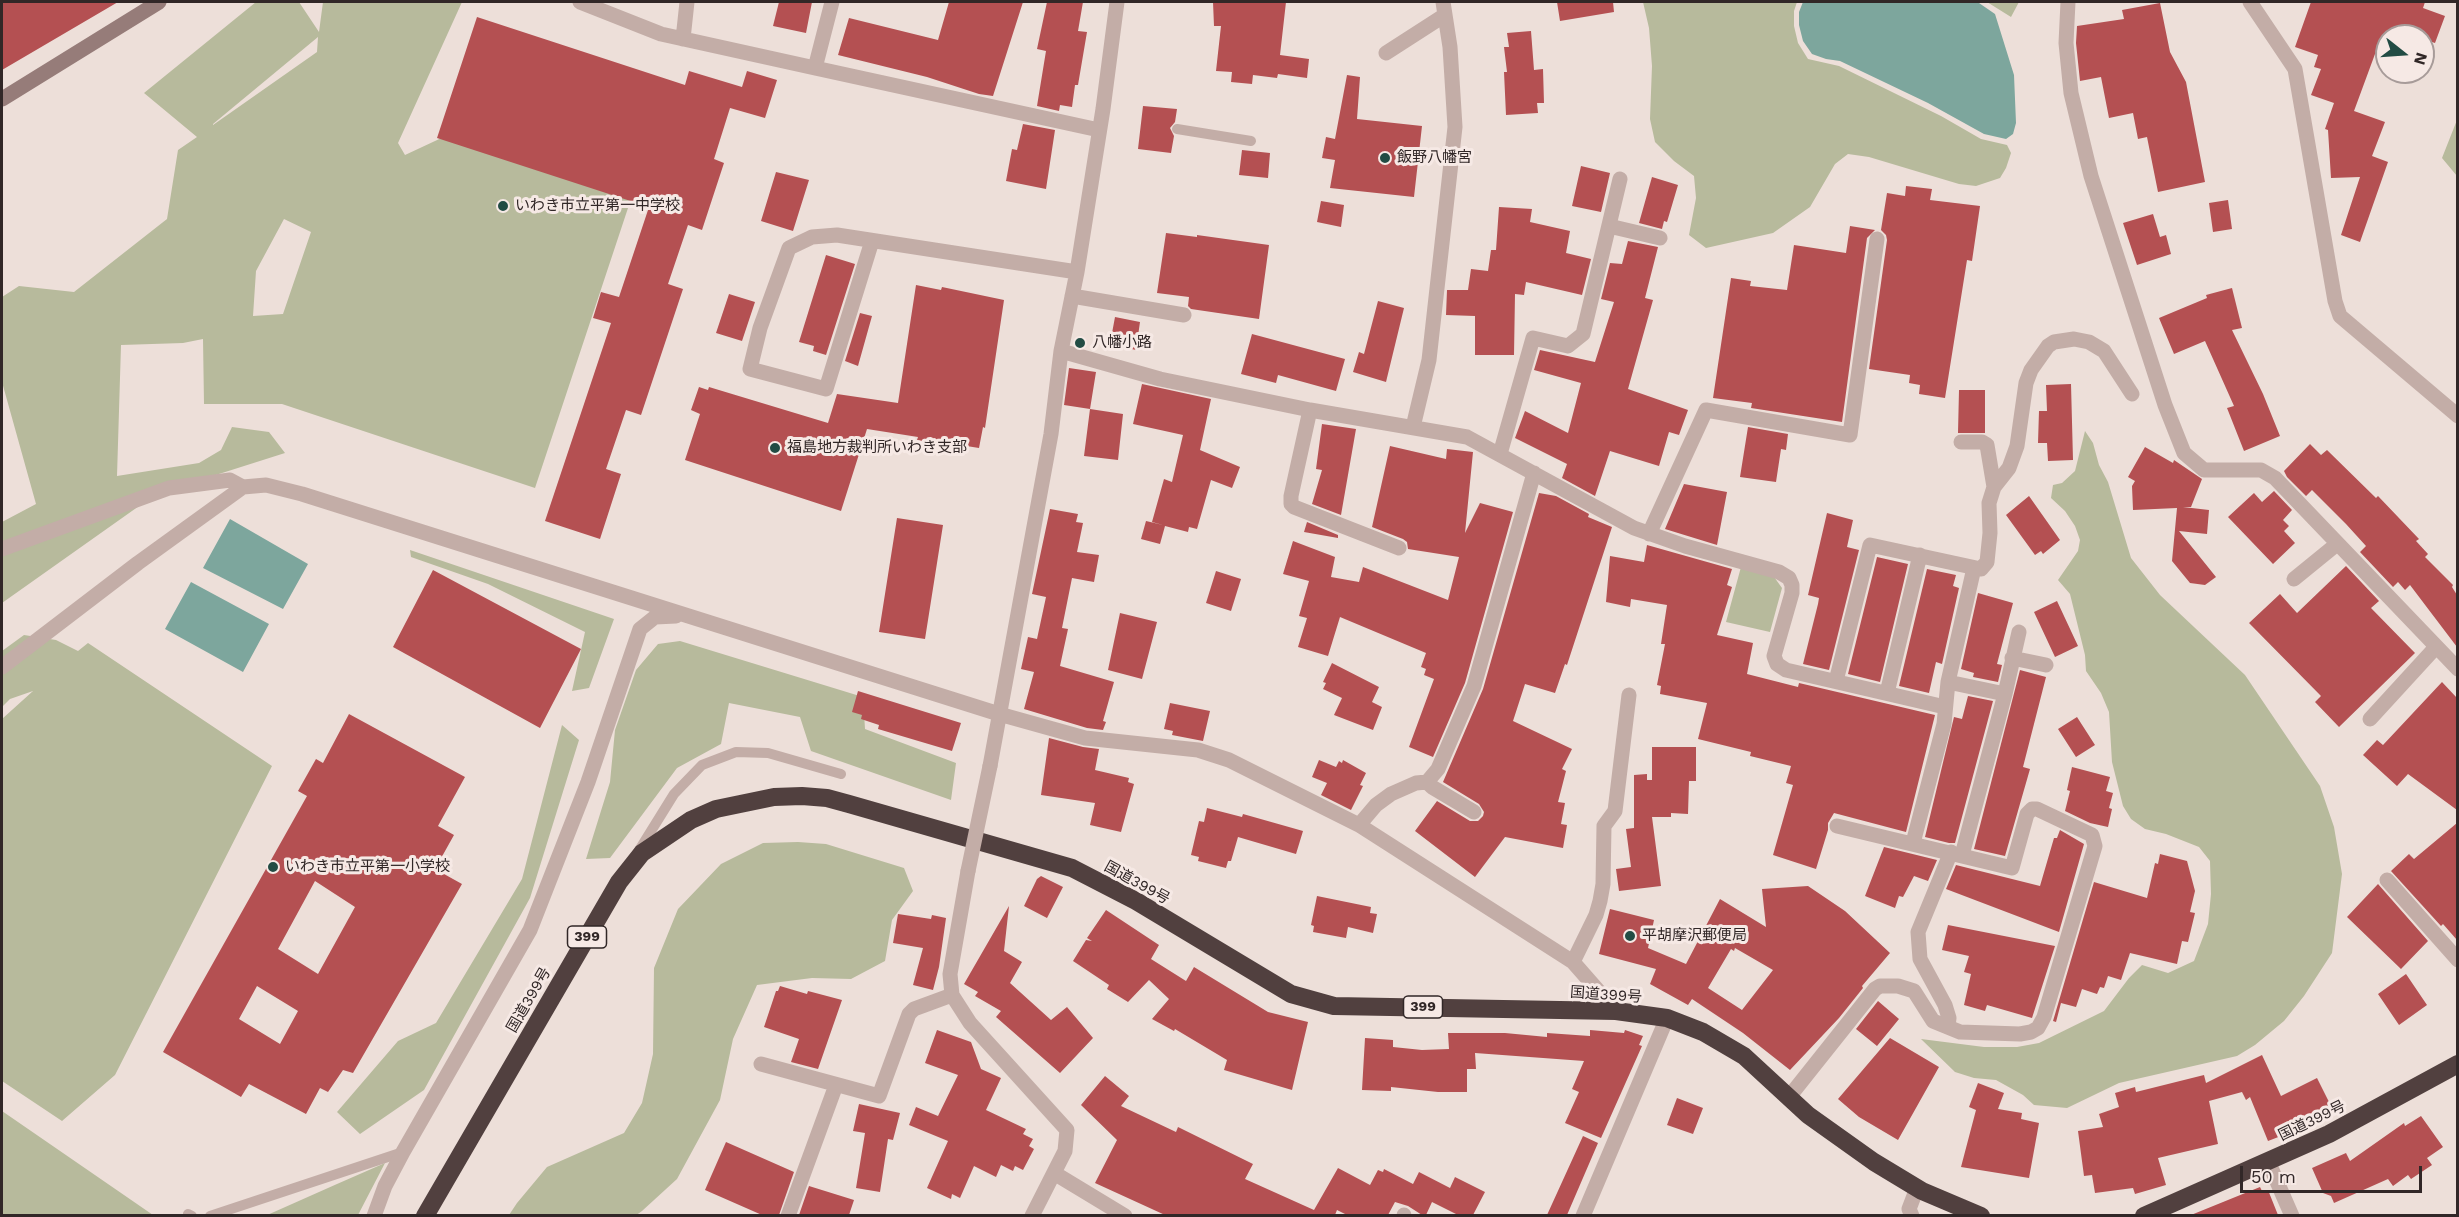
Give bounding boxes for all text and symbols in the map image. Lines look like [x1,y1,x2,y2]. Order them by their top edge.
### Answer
north arrow [2375,24,2435,84]
text: N [2410,50,2432,67]
place label: 飯野八幡宮 [1397,149,1472,167]
marker: 飯野八幡宮 [1378,151,1392,165]
place label: いわき市立平第一中学校 [515,197,680,215]
marker: いわき市立平第一中学校 [496,199,510,213]
place label: 八幡小路 [1092,334,1152,352]
marker: 八幡小路 [1073,336,1087,350]
place label: 福島地方裁判所いわき支部 [787,439,967,457]
marker: 福島地方裁判所いわき支部 [768,441,782,455]
place label: いわき市立平第一小学校 [285,858,450,876]
street label: 国道399号 [1101,858,1173,908]
marker: いわき市立平第一小学校 [266,860,280,874]
road number: 399 [568,926,606,948]
place label: 平胡摩沢郵便局 [1642,927,1747,945]
marker: 平胡摩沢郵便局 [1623,929,1637,943]
street label: 国道399号 [503,964,555,1036]
street label: 国道399号 [1569,984,1643,1006]
road number: 399 [1404,996,1442,1018]
street label: 国道399号 [2276,1097,2348,1145]
scale bar [2243,1154,2424,1192]
text: 50 m [2251,1166,2296,1187]

